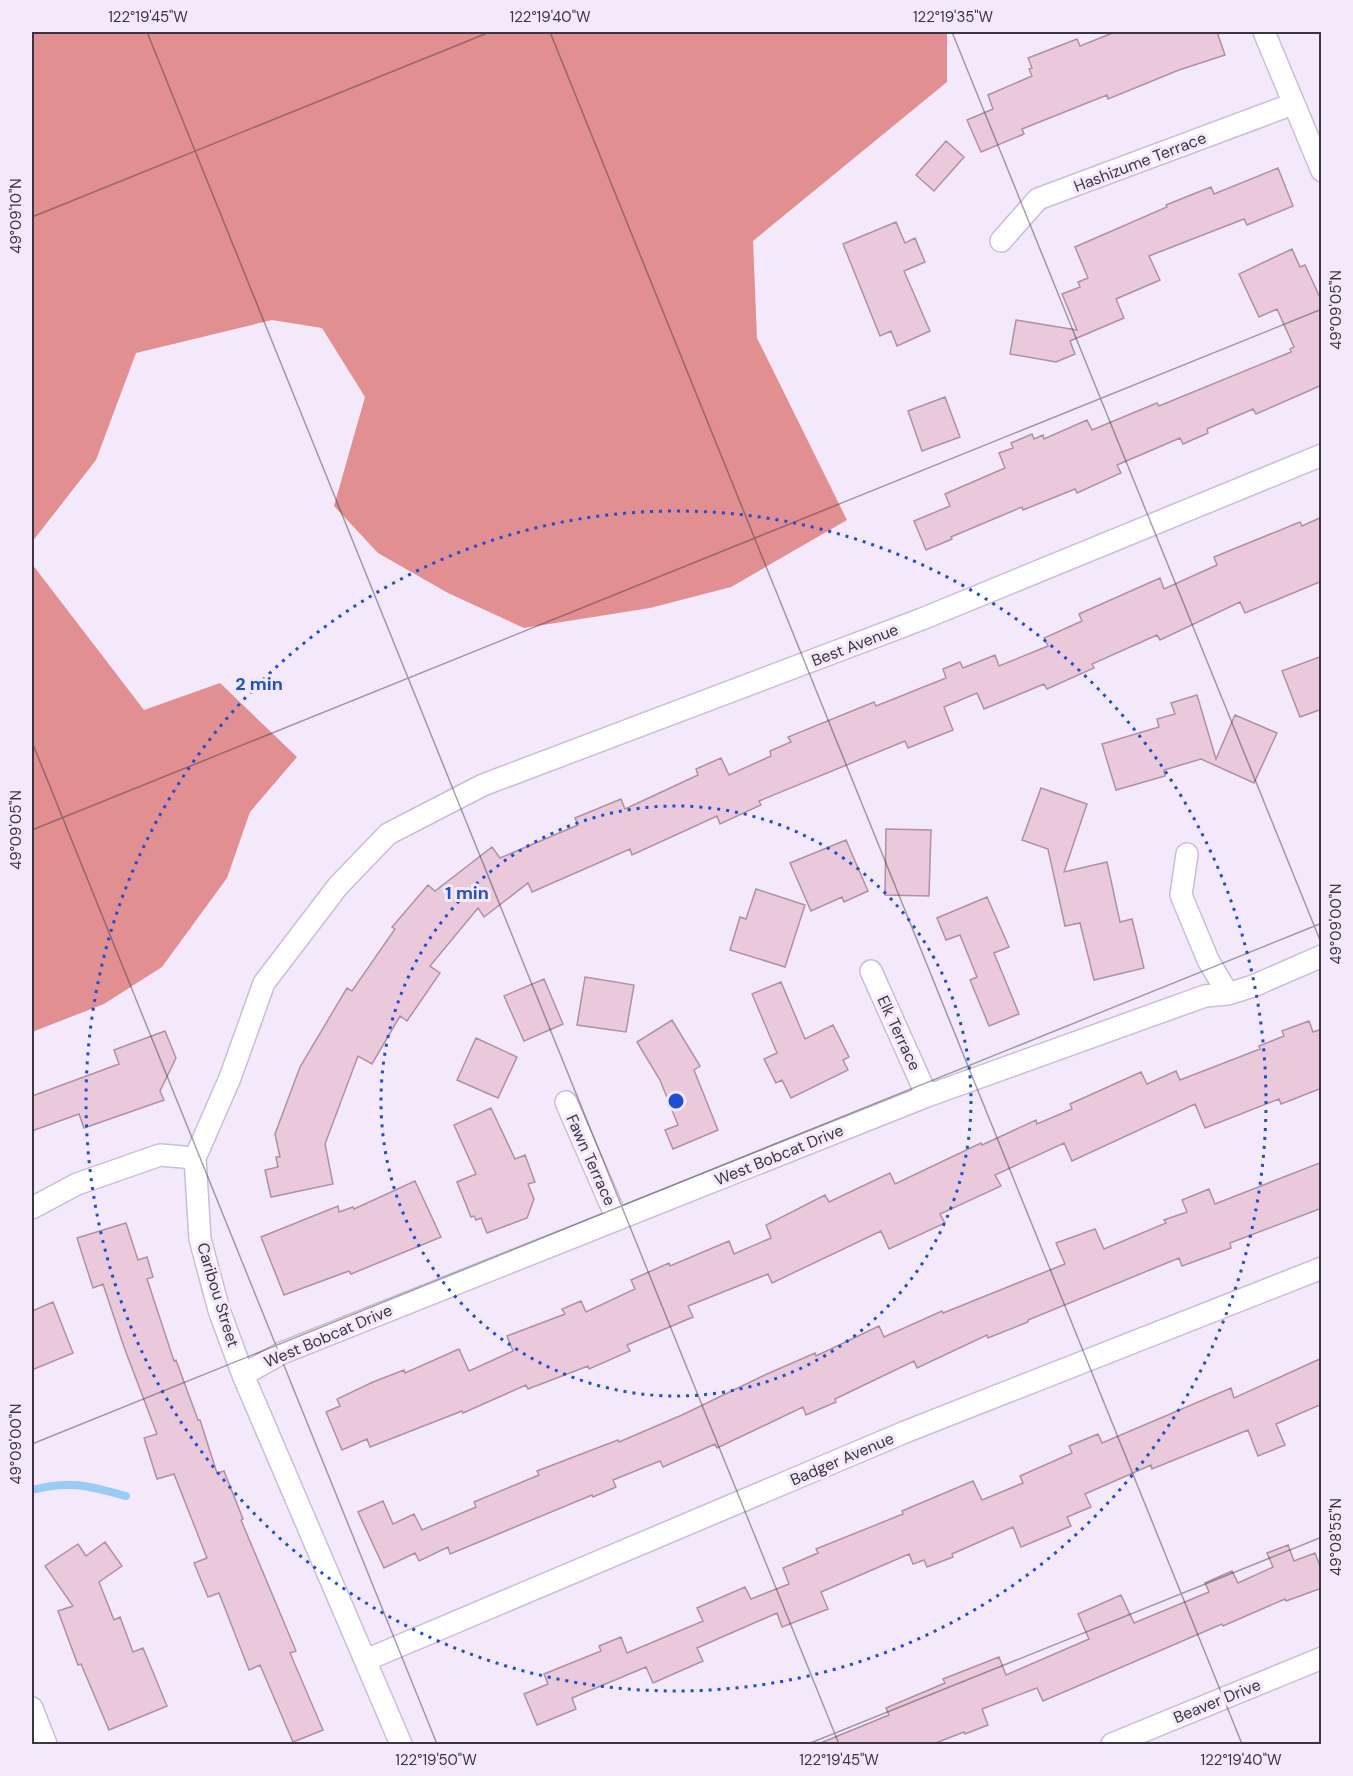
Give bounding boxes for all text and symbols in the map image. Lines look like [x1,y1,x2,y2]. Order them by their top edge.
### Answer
text: 122°19'45"W [108,7,188,27]
text: 122°19'40"W [509,7,591,27]
text: 122°19'35"W [913,7,994,27]
street label: Hashizume Terrace [1071,127,1209,197]
text: 49°09'10"N [6,178,26,254]
text: 49°09'05"N [1326,270,1346,350]
street label: Best Avenue [809,619,901,671]
text: 2 min [235,672,283,696]
text: 49°09'05"N [6,790,26,870]
text: 1 min [445,881,489,905]
text: 49°09'00"N [1326,884,1346,965]
street label: Elk Terrace [873,992,925,1074]
centre of rings [666,1091,686,1111]
street label: Fawn Terrace [562,1111,620,1209]
street label: West Bobcat Drive [711,1120,847,1190]
street label: Caribou Street [192,1240,244,1350]
street label: West Bobcat Drive [261,1300,395,1372]
text: 49°09'00"N [6,1404,26,1485]
street label: Badger Avenue [787,1428,897,1490]
text: 49°08'55"N [1326,1498,1346,1576]
street label: Beaver Drive [1170,1674,1264,1728]
text: 122°19'50"W [395,1750,477,1770]
text: 122°19'45"W [799,1750,879,1770]
text: 122°19'40"W [1200,1750,1282,1770]

